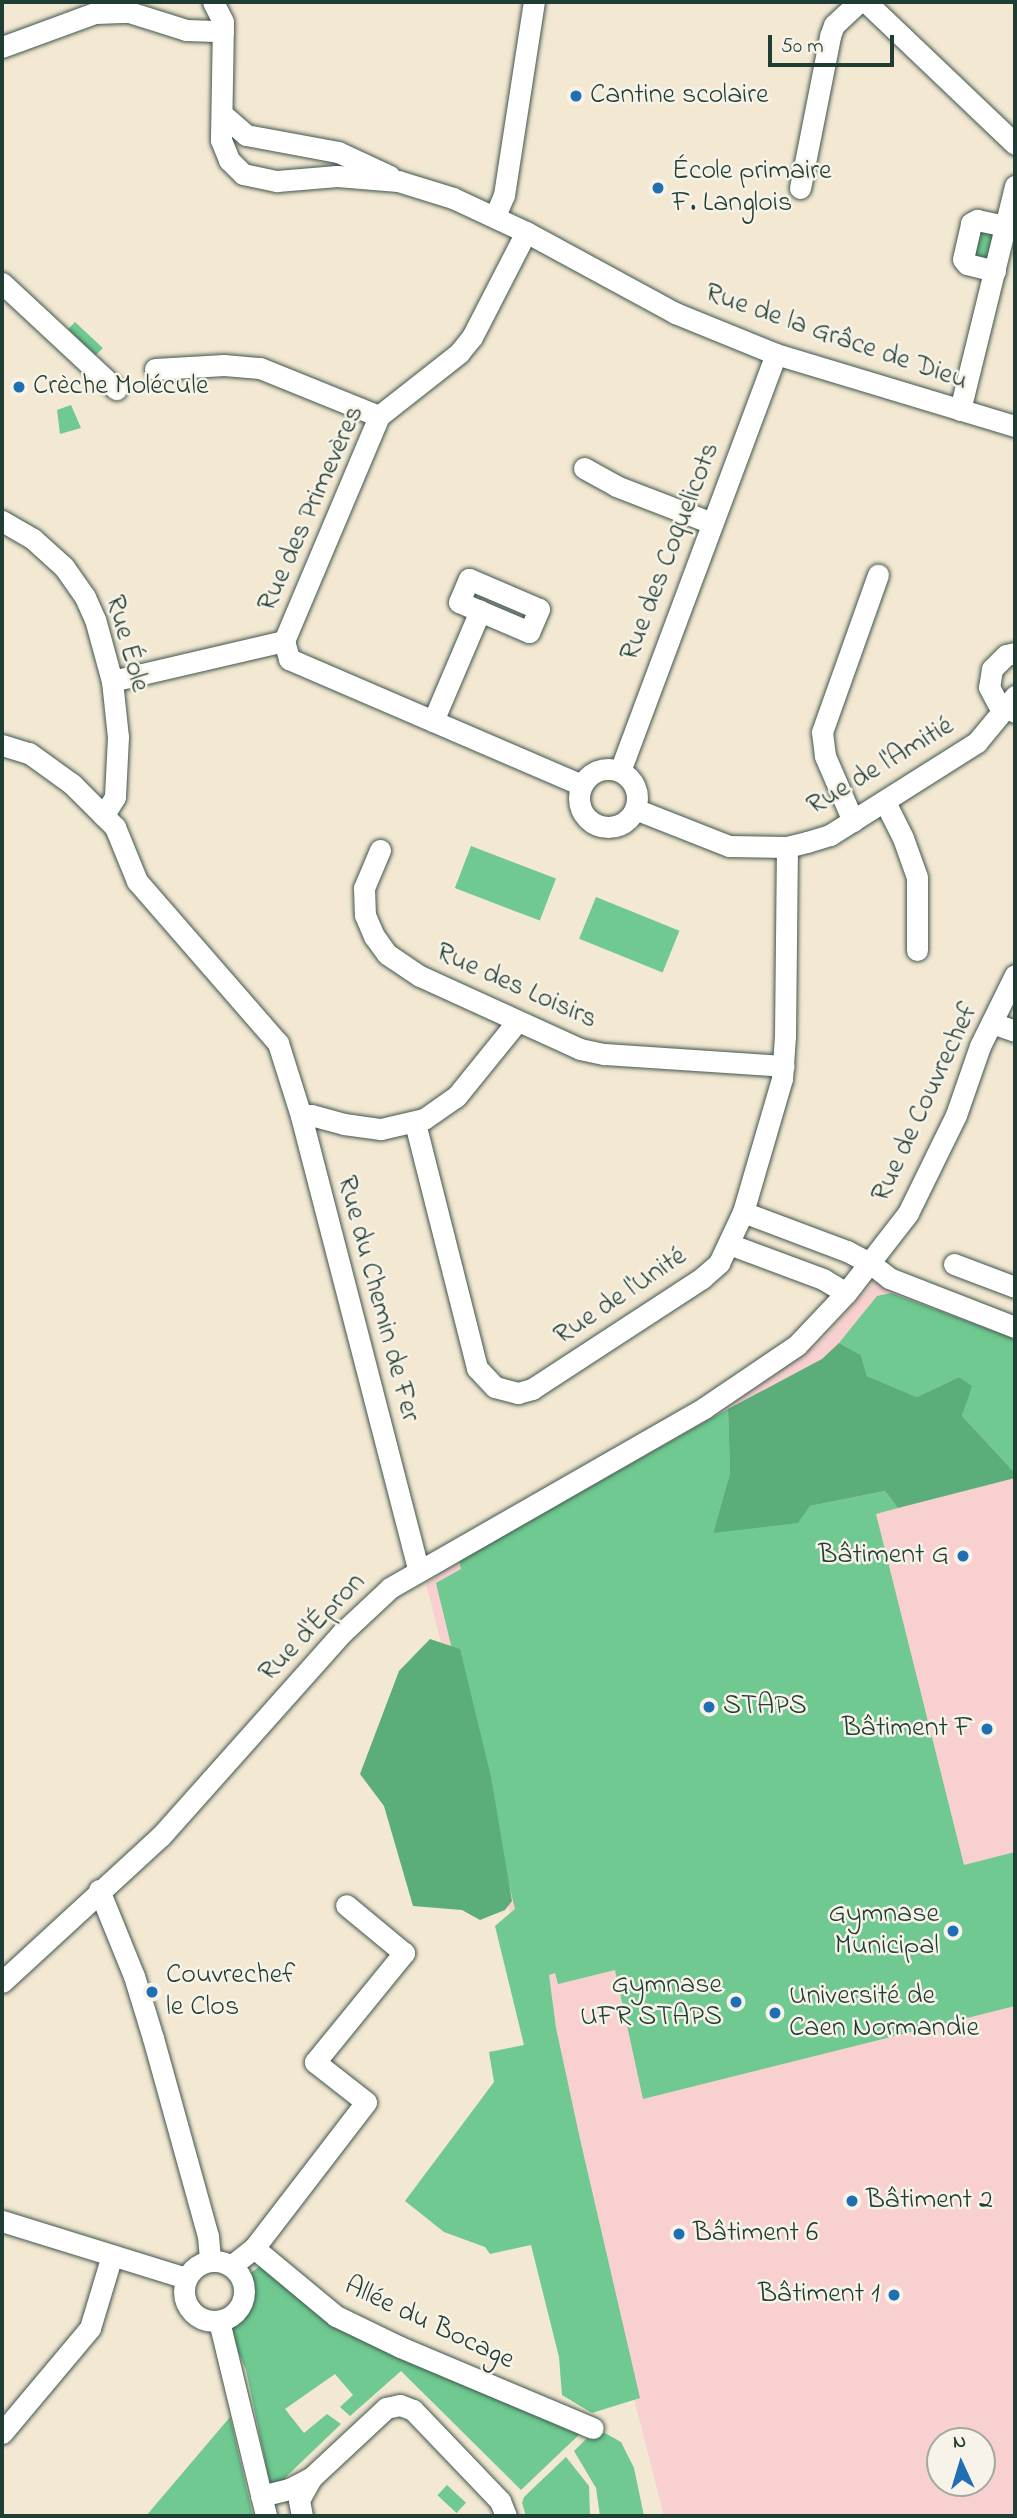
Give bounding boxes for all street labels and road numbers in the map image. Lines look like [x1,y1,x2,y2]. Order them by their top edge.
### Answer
street label: Rue de la Grâce de Dieu [700,277,972,399]
street label: Rue des Primevères [252,401,372,617]
street label: Rue des Coquelicots [614,438,728,666]
street label: Rue Éole [96,592,156,696]
street label: Rue de l'Amitié [802,710,960,824]
street label: Rue des Loisirs [430,937,602,1037]
street label: Rue de Couvrechef [865,998,987,1208]
street label: Rue du Chemin de Fer [328,1172,426,1426]
street label: Rue de l'Unité [548,1240,694,1354]
street label: Rue d'Épron [253,1566,373,1690]
street label: Allée du Bocage [339,2270,519,2378]

